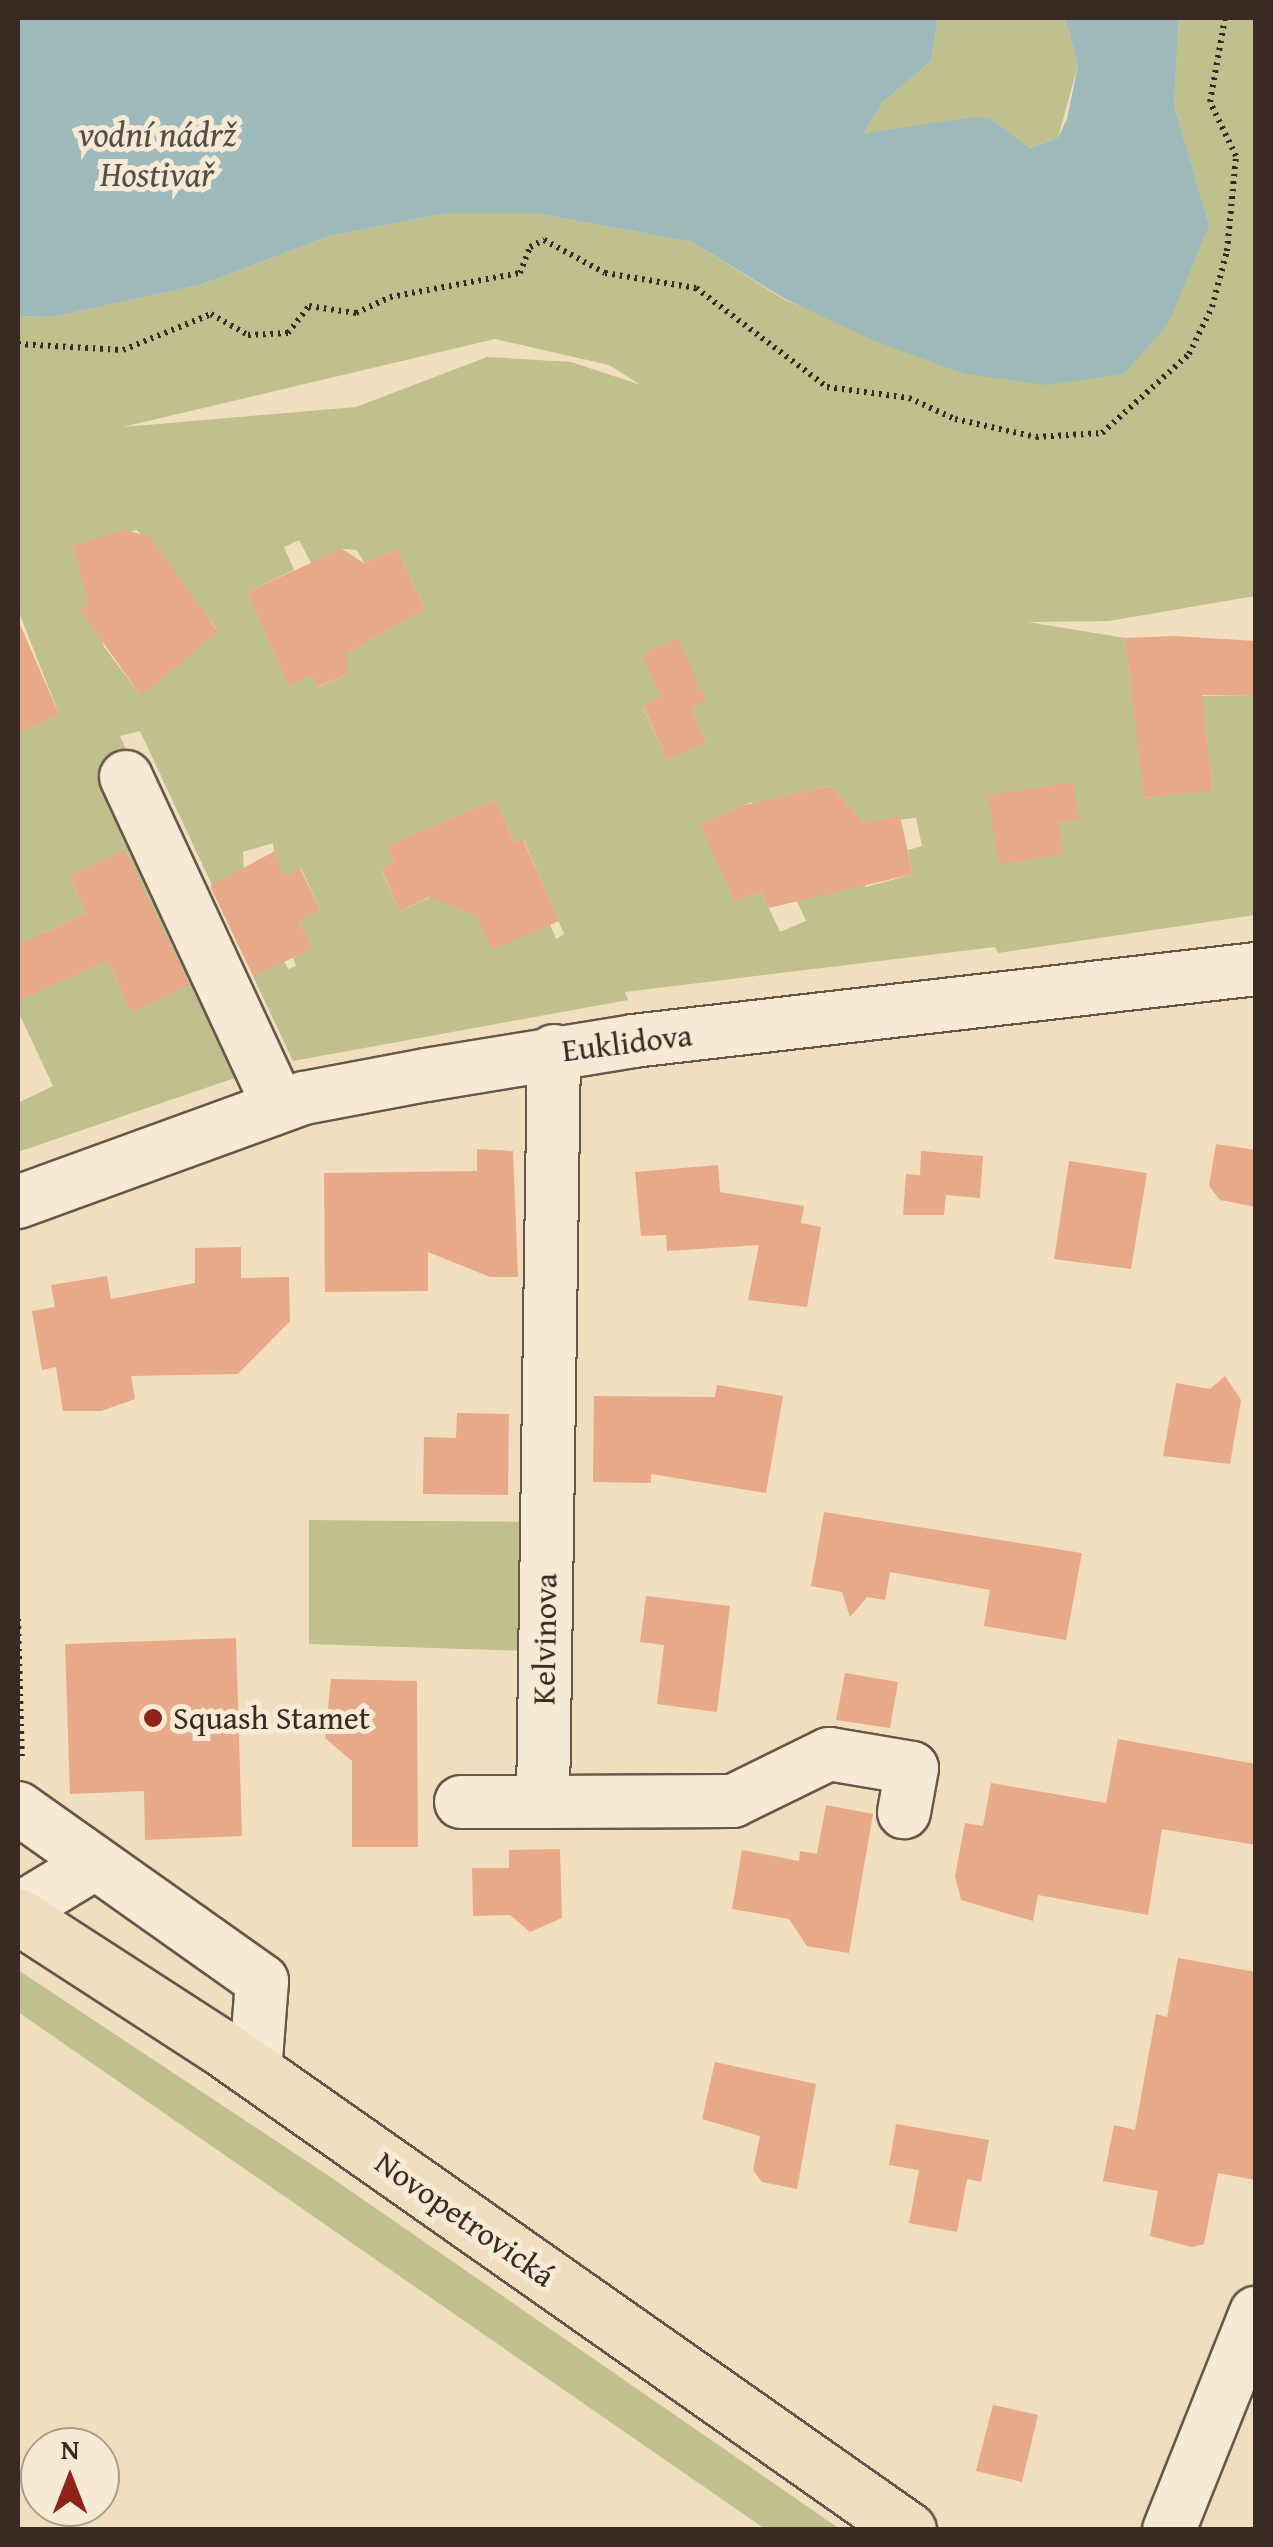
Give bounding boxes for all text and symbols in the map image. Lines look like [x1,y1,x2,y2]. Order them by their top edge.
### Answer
water label: vodní nádrž Hostivař [78,113,236,195]
street label: Euklidova [560,1016,694,1070]
street label: Kelvinova [525,1573,565,1705]
place label: Squash Stamet [173,1699,370,1737]
marker: Squash Stamet [142,1707,164,1729]
street label: Novopetrovická [368,2143,562,2295]
north arrow [20,2427,120,2527]
text: N [61,2428,79,2469]

